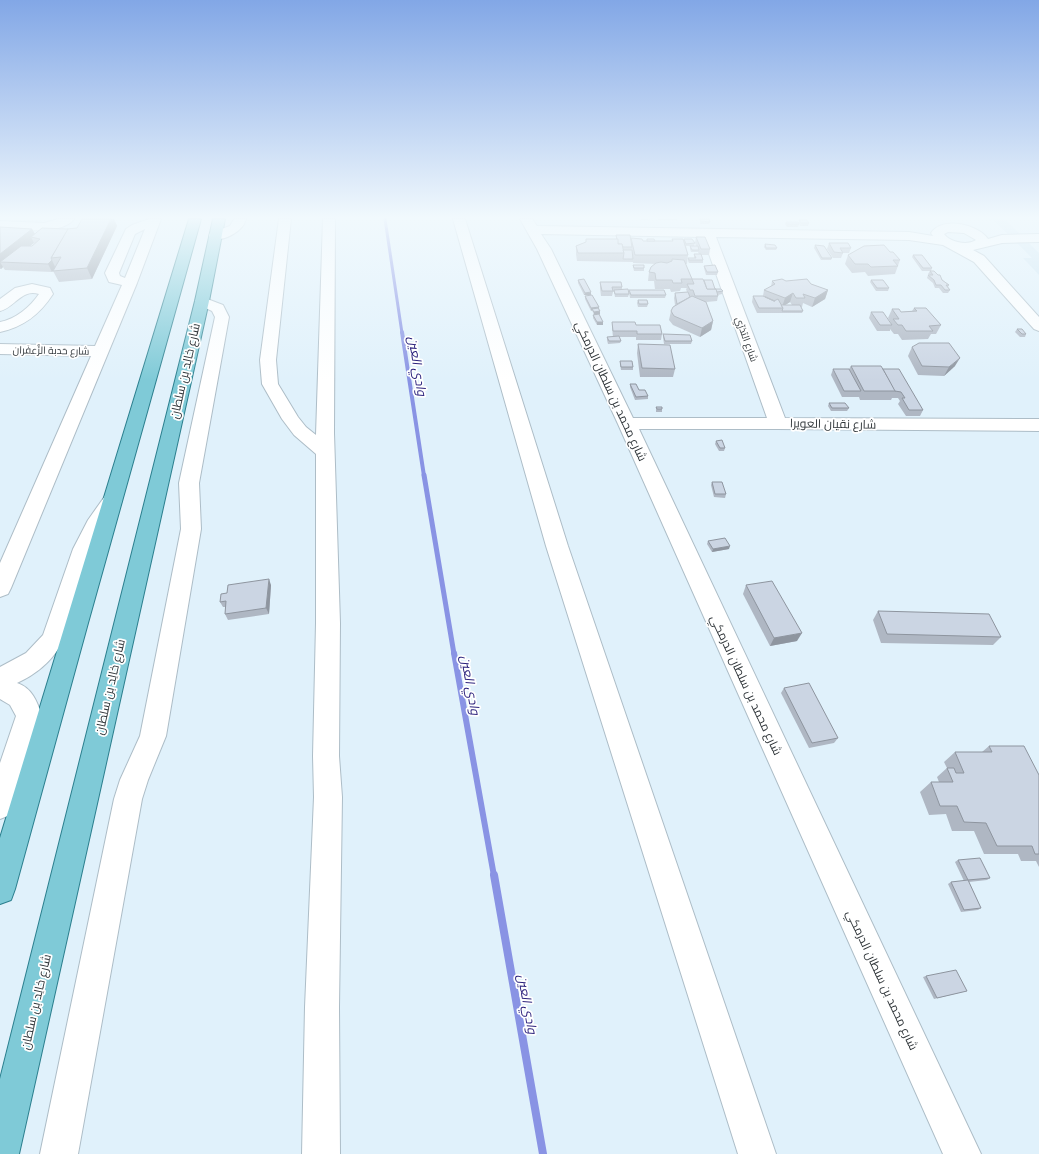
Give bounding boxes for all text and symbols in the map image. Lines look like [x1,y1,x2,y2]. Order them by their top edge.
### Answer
street label: شارع التذرّي [731,314,762,364]
street label: شارع محمد بن سلطان الدرمكي [570,318,651,464]
street label: شارع خالِد بن سلطان [165,321,204,420]
water label: وادي العين [402,335,432,398]
street label: شارع حَدبة الزَّعفَران [12,342,90,358]
street label: شارع نقيان العويرا [790,414,876,433]
street label: شارع محمد بن سلطان الدرمكي [705,612,786,758]
street label: شارع خالِد بن سلطان [90,637,129,736]
water label: وادي العين [455,654,485,717]
street label: شارع محمد بن سلطان الدرمكي [841,907,922,1053]
street label: شارع خالِد بن سلطان [16,952,55,1051]
water label: وادي العين [512,973,542,1036]

